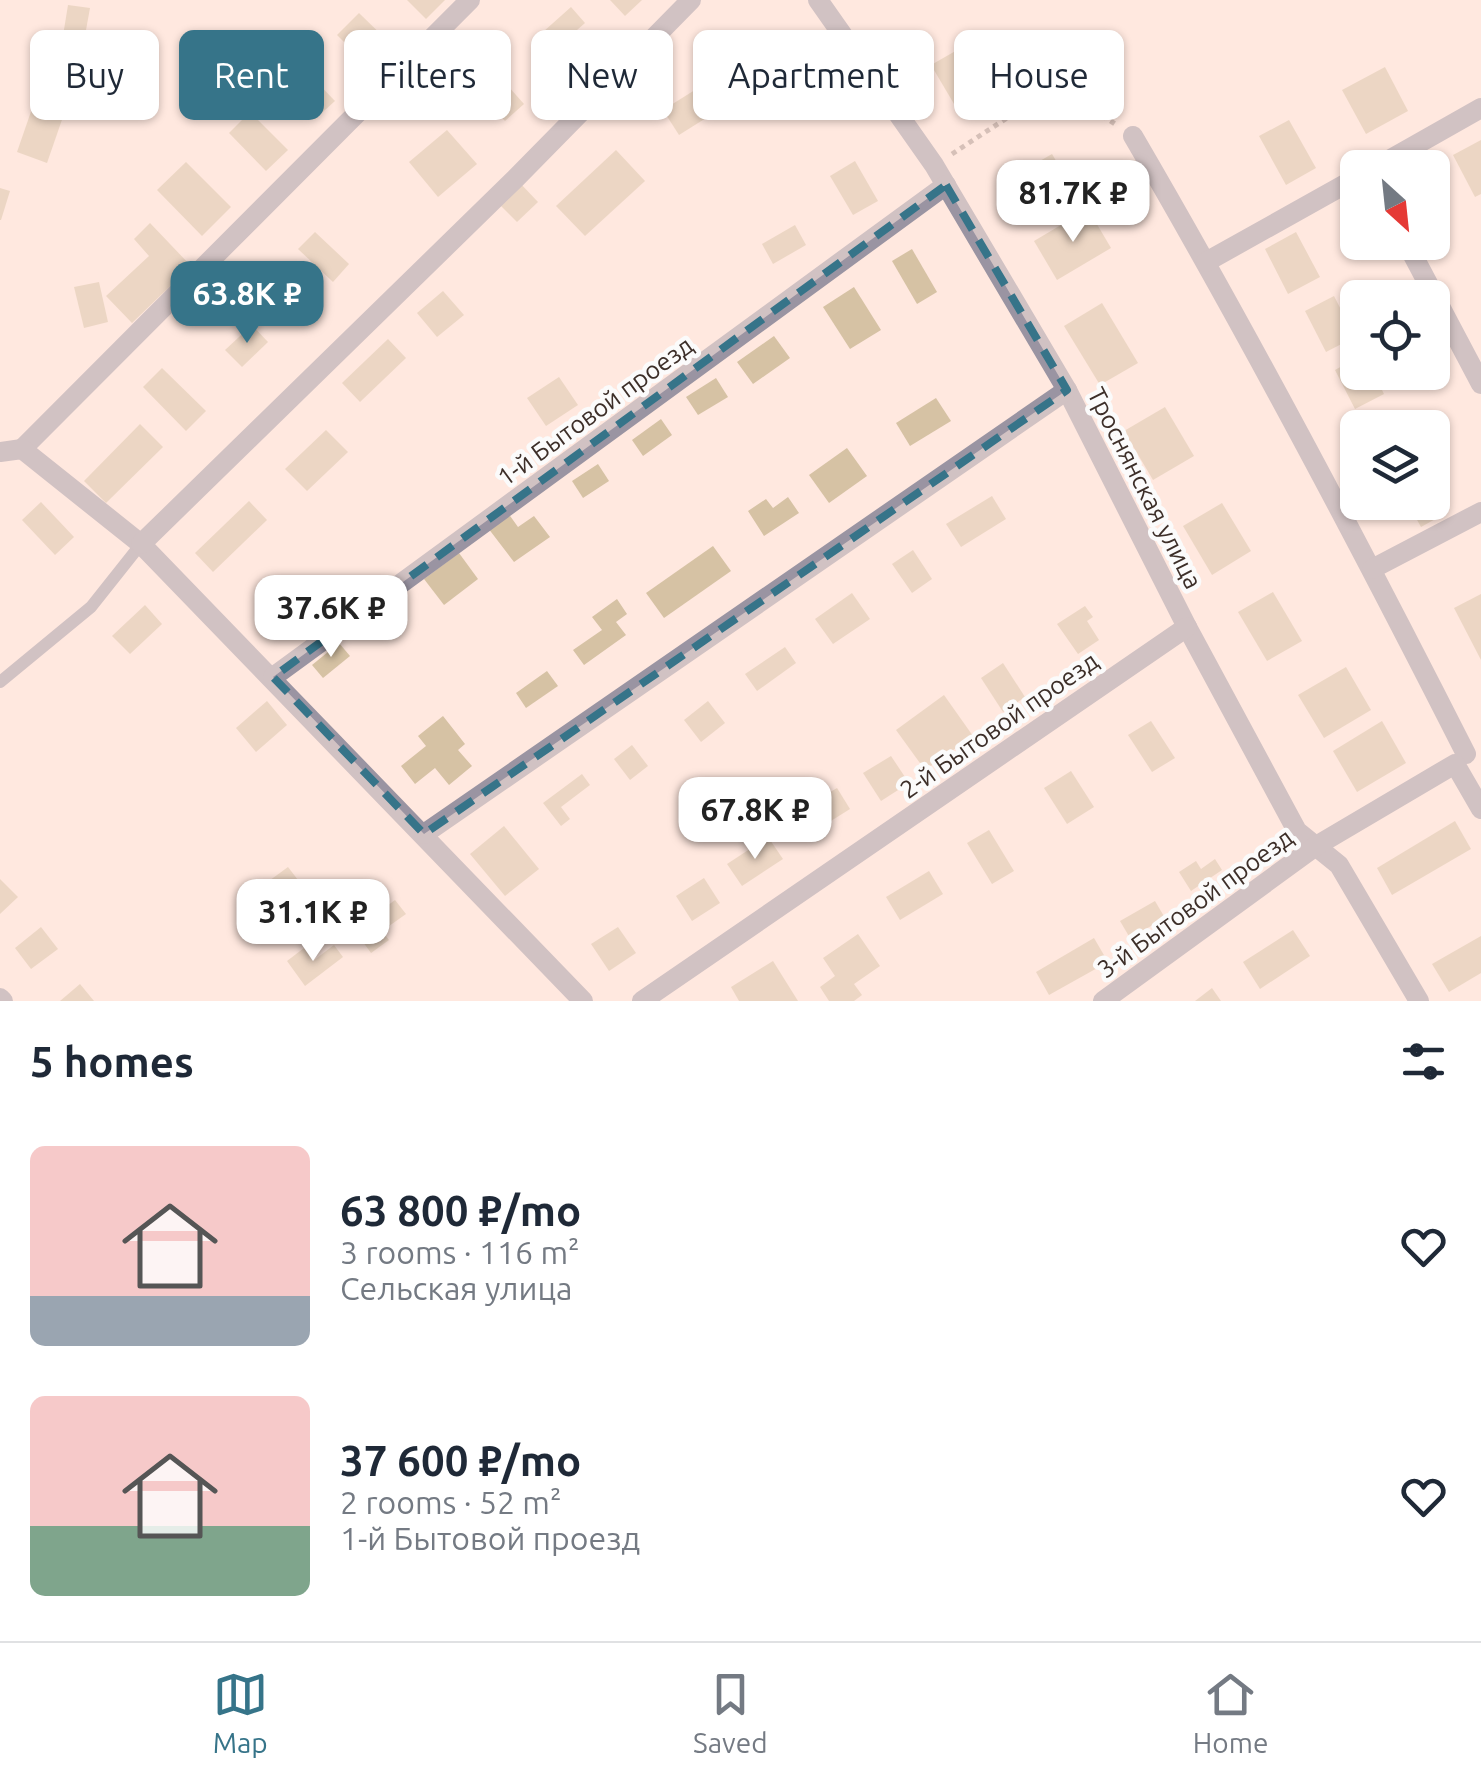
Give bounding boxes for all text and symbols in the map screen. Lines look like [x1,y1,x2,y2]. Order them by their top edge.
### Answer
chip: Buy [30,30,159,120]
chip: Rent [179,30,324,120]
chip: Filters [344,30,511,120]
chip: New [531,30,673,120]
chip: Apartment [693,30,934,120]
chip: House [954,30,1124,120]
north arrow [1340,150,1450,260]
map controls [1340,150,1450,520]
pin: 81.7K ₽ [981,160,1165,245]
text: 81.7K ₽ [1019,174,1127,210]
pin: 63.8K ₽ [155,261,339,346]
text: 63.8K ₽ [193,275,301,311]
button: locate [1340,280,1450,390]
street label: 1-й Бытовой проезд [492,331,698,491]
street label: Троснянская улица [1082,383,1208,593]
button: layers [1340,410,1450,520]
pin: 37.6K ₽ [239,575,423,660]
text: 37.6K ₽ [277,589,385,625]
street label: 2-й Бытовой проезд [895,646,1103,804]
pin: 67.8K ₽ [663,777,847,862]
text: 67.8K ₽ [701,791,809,827]
street label: 3-й Бытовой проезд [1092,823,1298,983]
pin: 31.1K ₽ [221,879,405,964]
text: 31.1K ₽ [259,893,367,929]
icon: filters [1396,1034,1451,1089]
text: 5 homes [30,1038,194,1085]
icon: home [110,1186,230,1306]
text: 63 800 ₽/mo [340,1187,581,1234]
icon: heart [1396,1219,1451,1274]
text: 3 rooms · 116 m² [340,1234,580,1270]
text: Сельская улица [340,1270,572,1306]
icon: home [110,1436,230,1556]
text: 37 600 ₽/mo [340,1437,581,1484]
icon: heart [1396,1469,1451,1524]
text: 2 rooms · 52 m² [340,1484,561,1520]
text: 1-й Бытовой проезд [340,1520,640,1556]
tab: Map [213,1667,268,1758]
tab: Saved [693,1667,768,1758]
tab: Home [1193,1667,1268,1758]

